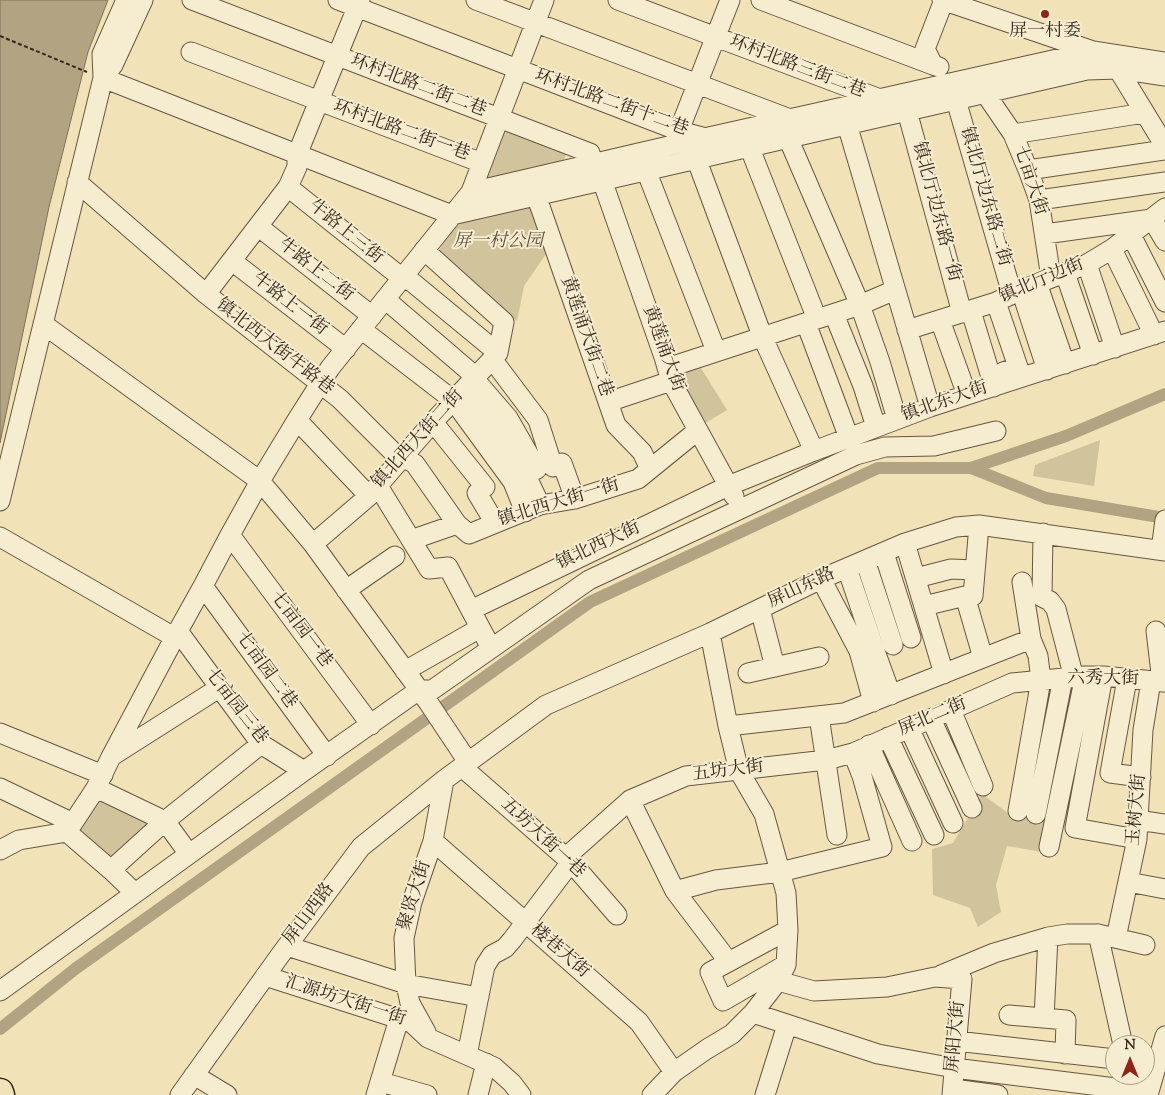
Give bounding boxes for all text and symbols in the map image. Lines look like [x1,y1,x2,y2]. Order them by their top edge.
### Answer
marker: 屏一村委 [1039,8,1051,20]
place label: 屏一村委 [1009,22,1081,44]
street label: 环村北路三街二巷 [726,32,868,104]
street label: 环村北路二街二巷 [347,51,489,123]
street label: 环村北路二街十二巷 [531,66,691,142]
street label: 环村北路二街一巷 [330,97,472,167]
street label: 镇北厅边东路二街 [954,125,1014,269]
street label: 镇北厅边东路一街 [906,140,964,284]
street label: 七亩大街 [1008,143,1050,219]
street label: 牛路上三街 [303,196,387,270]
park label: 屏一村公园 [453,232,543,254]
street label: 牛路上二街 [273,235,357,307]
street label: 镇北厅边街 [996,254,1088,310]
street label: 牛路上一街 [247,269,331,341]
street label: 黄莲涌大街二巷 [554,274,616,400]
street label: 镇北西大街牛路巷 [211,295,337,401]
street label: 黄莲涌大街 [636,303,688,395]
street label: 镇北东大街 [899,378,991,428]
street label: 镇北西大街二街 [369,386,469,494]
street label: 镇北西大街一街 [496,475,622,533]
street label: 镇北西大街 [554,518,644,576]
street label: 屏山东路 [765,564,839,614]
street label: 七亩园一巷 [264,588,336,672]
street label: 七亩园二巷 [230,628,300,714]
street label: 七亩园三巷 [199,665,271,749]
street label: 六秀大街 [1067,669,1139,691]
street label: 屏北二街 [896,694,970,742]
street label: 五坊大街 [691,757,765,787]
street label: 玉树大街 [1124,773,1152,847]
street label: 五坊大街一巷 [495,794,589,884]
street label: 聚贤大街 [395,858,437,934]
street label: 屏山西路 [280,880,340,950]
street label: 楼巷大街 [525,920,593,984]
street label: 汇源坊大街一街 [282,972,408,1032]
street label: 屏阳大街 [943,1000,971,1074]
north arrow [1105,1035,1155,1085]
text: N [1124,1036,1136,1056]

